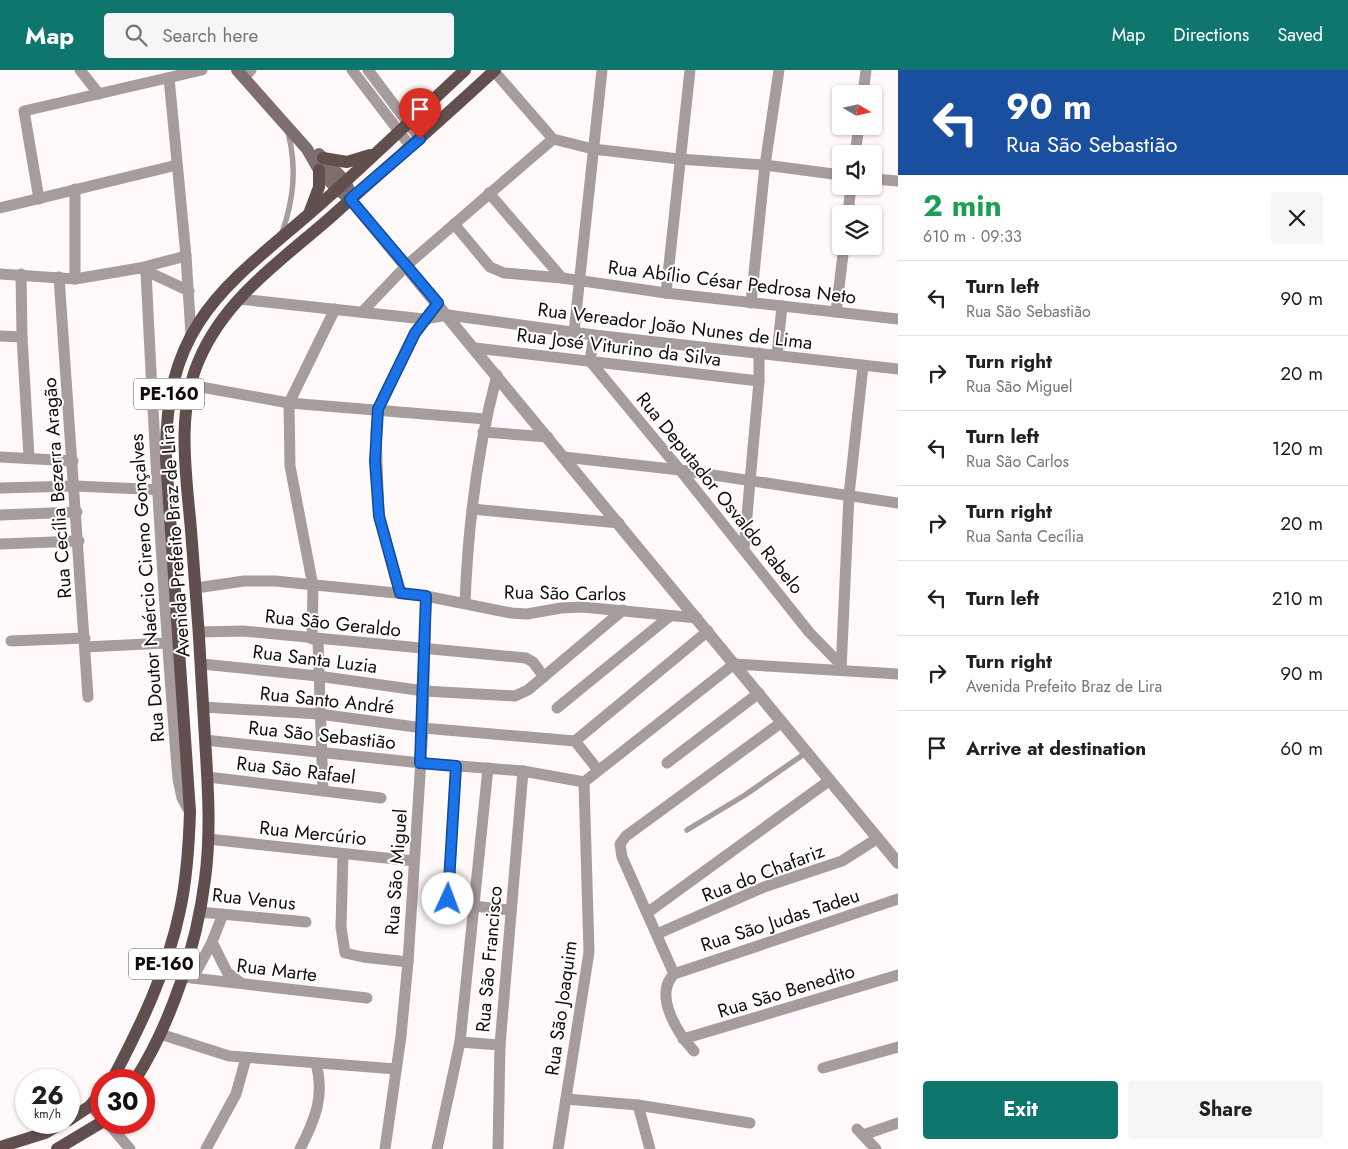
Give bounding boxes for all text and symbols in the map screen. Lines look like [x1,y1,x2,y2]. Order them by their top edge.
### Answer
search box [104,13,454,58]
text: Map [25,18,74,53]
icon: search [122,21,150,49]
text: Search here [162,22,258,49]
text: Map [1112,22,1145,48]
text: Directions [1173,22,1249,48]
text: Saved [1277,22,1323,48]
text: 90 m [1006,82,1092,132]
north arrow [832,85,882,135]
map controls [832,85,882,255]
pin [399,88,441,139]
icon: left [923,90,988,155]
icon: arrive [406,95,434,123]
text: Rua São Sebastião [1006,128,1177,160]
button: sound [832,145,882,195]
text: 2 min [923,184,1002,227]
button: close [1271,192,1323,244]
button: layers [832,205,882,255]
text: 610 m · 09:33 [923,225,1022,248]
street label: Rua Abílio César Pedrosa Neto [606,253,858,311]
text: Turn left [966,273,1039,300]
icon: left [923,284,951,312]
text: 90 m [1280,285,1323,312]
street label: Rua Vereador João Nunes de Lima [536,296,814,356]
text: Rua São Sebastião [966,300,1091,323]
street label: Rua José Viturino da Silva [515,321,723,373]
text: Turn right [966,348,1052,375]
icon: right [923,359,951,387]
text: 20 m [1280,360,1323,387]
text: Rua São Miguel [966,375,1072,398]
street label: Rua Cecília Bezerra Aragão [36,377,78,599]
road number: PE-160 [134,378,204,409]
street label: Rua Deputador Osvaldo Rabelo [630,386,810,600]
text: Turn left [966,423,1039,450]
street label: Avenida Prefeito Braz de Lira [153,424,197,658]
street label: Rua Doutor Naércio Cireno Gonçalves [123,433,171,743]
icon: left [923,434,951,462]
text: 120 m [1272,435,1323,462]
text: Rua São Carlos [966,450,1069,473]
text: Turn right [966,498,1052,525]
icon: right [923,509,951,537]
text: 20 m [1280,510,1323,537]
text: Rua Santa Cecília [966,525,1084,548]
street label: Rua São Carlos [504,578,627,608]
icon: left [923,584,951,612]
text: Turn left [966,585,1039,612]
text: 210 m [1272,585,1323,612]
street label: Rua São Geraldo [264,602,402,644]
street label: Rua Santa Luzia [251,638,379,680]
text: Turn right [966,648,1052,675]
icon: right [923,659,951,687]
text: 90 m [1280,660,1323,687]
text: Avenida Prefeito Braz de Lira [966,675,1162,698]
street label: Rua Santo André [258,680,396,721]
street label: Rua São Sebastião [247,714,397,756]
icon: arrive [923,734,951,762]
text: Arrive at destination [966,735,1146,762]
text: 60 m [1280,735,1323,762]
street label: Rua São Rafael [235,749,357,791]
street label: Rua São Miguel [378,808,414,936]
street label: Rua Mercúrio [258,814,368,852]
street label: Rua do Chafariz [698,837,828,909]
position arrow [421,872,473,924]
street label: Rua Venus [211,881,297,917]
street label: Rua São Judas Tadeu [697,882,863,958]
street label: Rua São Francisco [469,885,509,1033]
street label: Rua São Joaquim [538,939,584,1077]
road number: PE-160 [129,949,199,980]
street label: Rua Marte [235,952,319,988]
street label: Rua São Benedito [714,957,858,1025]
speed limit sign: 30 [90,1069,155,1134]
text: 26 [31,1077,64,1113]
button: Exit [923,1081,1118,1139]
button: Share [1128,1081,1323,1139]
text: km/h [34,1105,61,1123]

